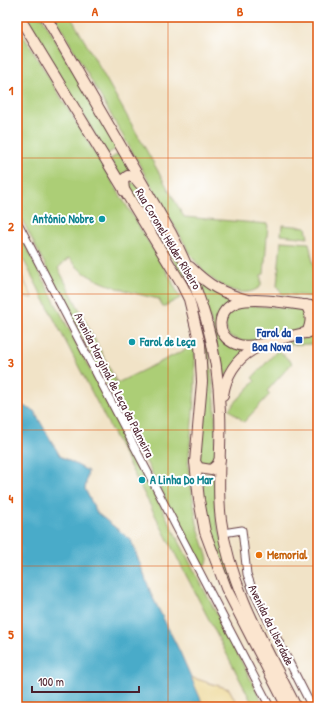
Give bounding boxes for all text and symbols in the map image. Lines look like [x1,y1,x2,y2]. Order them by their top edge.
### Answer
text: A [92,2,99,20]
text: B [237,2,244,20]
text: 1 [9,81,14,99]
street label: Rua Coronel Hélder Ribeiro [131,185,205,293]
place label: António Nobre [32,210,94,227]
marker: António Nobre [97,214,107,224]
text: 2 [8,217,15,235]
street label: Avenida Marginal de Leça da Palmeira [70,309,159,460]
place label: Farol da Boa Nova [252,324,291,355]
place label: Farol de Leça [139,333,196,350]
marker: Farol da Boa Nova [294,335,304,345]
marker: Farol de Leça [127,337,137,347]
text: 3 [8,353,14,371]
place label: A Linha Do Mar [150,471,214,488]
marker: A Linha Do Mar [137,475,147,485]
text: 4 [9,489,14,507]
place label: Memorial [267,546,308,563]
marker: Memorial [254,550,264,560]
street label: Avenida da Liberdade [244,581,299,668]
text: 5 [8,625,14,643]
scale bar [32,668,139,694]
text: 100 m [38,673,64,690]

